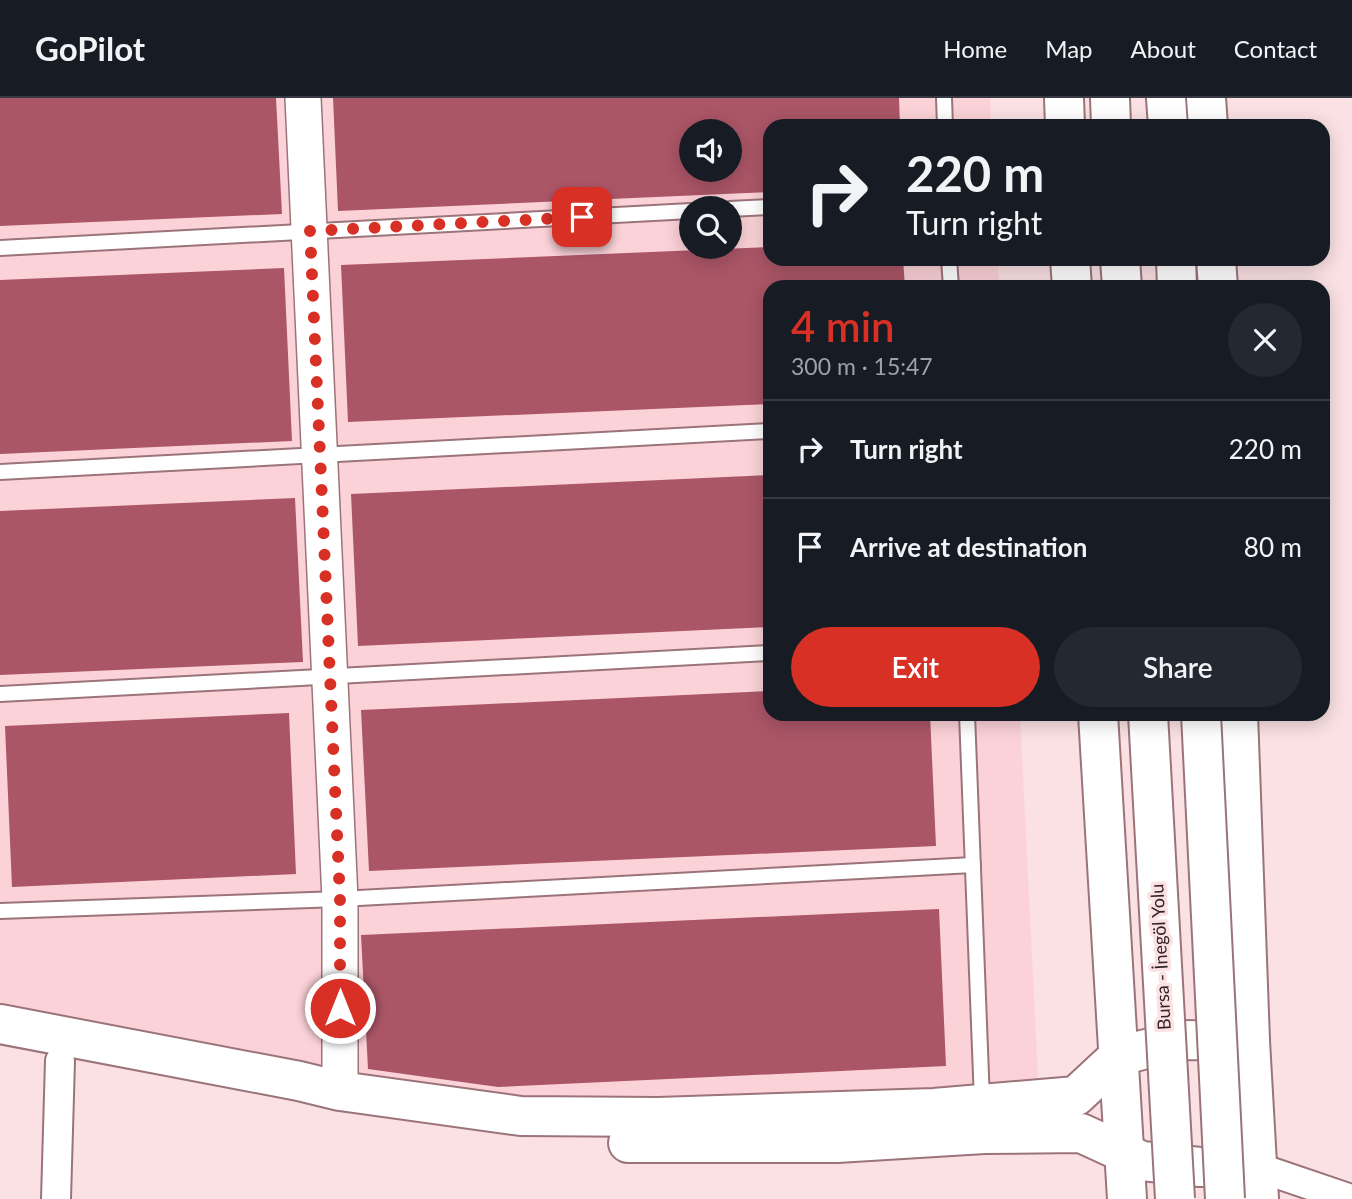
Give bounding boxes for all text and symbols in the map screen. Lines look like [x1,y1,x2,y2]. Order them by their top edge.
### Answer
text: GoPilot [35,28,145,68]
text: Home [943,34,1007,63]
text: Map [1045,34,1093,63]
text: About [1131,34,1196,63]
text: Contact [1234,34,1317,63]
map controls [679,119,742,259]
button: sound [679,119,742,182]
text: 220 m [906,144,1044,202]
icon: right [791,147,882,238]
pin [552,187,612,247]
button: search [679,196,742,259]
icon: arrive [563,198,601,236]
text: Turn right [906,203,1042,242]
text: 4 min [791,301,895,351]
button: close [1228,303,1302,377]
text: 300 m · 15:47 [791,352,933,380]
icon: right [791,430,829,468]
text: Turn right [850,433,963,465]
text: 220 m [1229,433,1302,465]
icon: arrive [791,528,829,566]
text: Arrive at destination [850,531,1087,563]
text: 80 m [1244,531,1302,563]
button: Exit [791,627,1040,707]
button: Share [1054,627,1302,707]
street label: Bursa - İnegöl Yolu [1145,883,1175,1031]
position arrow [303,971,377,1045]

